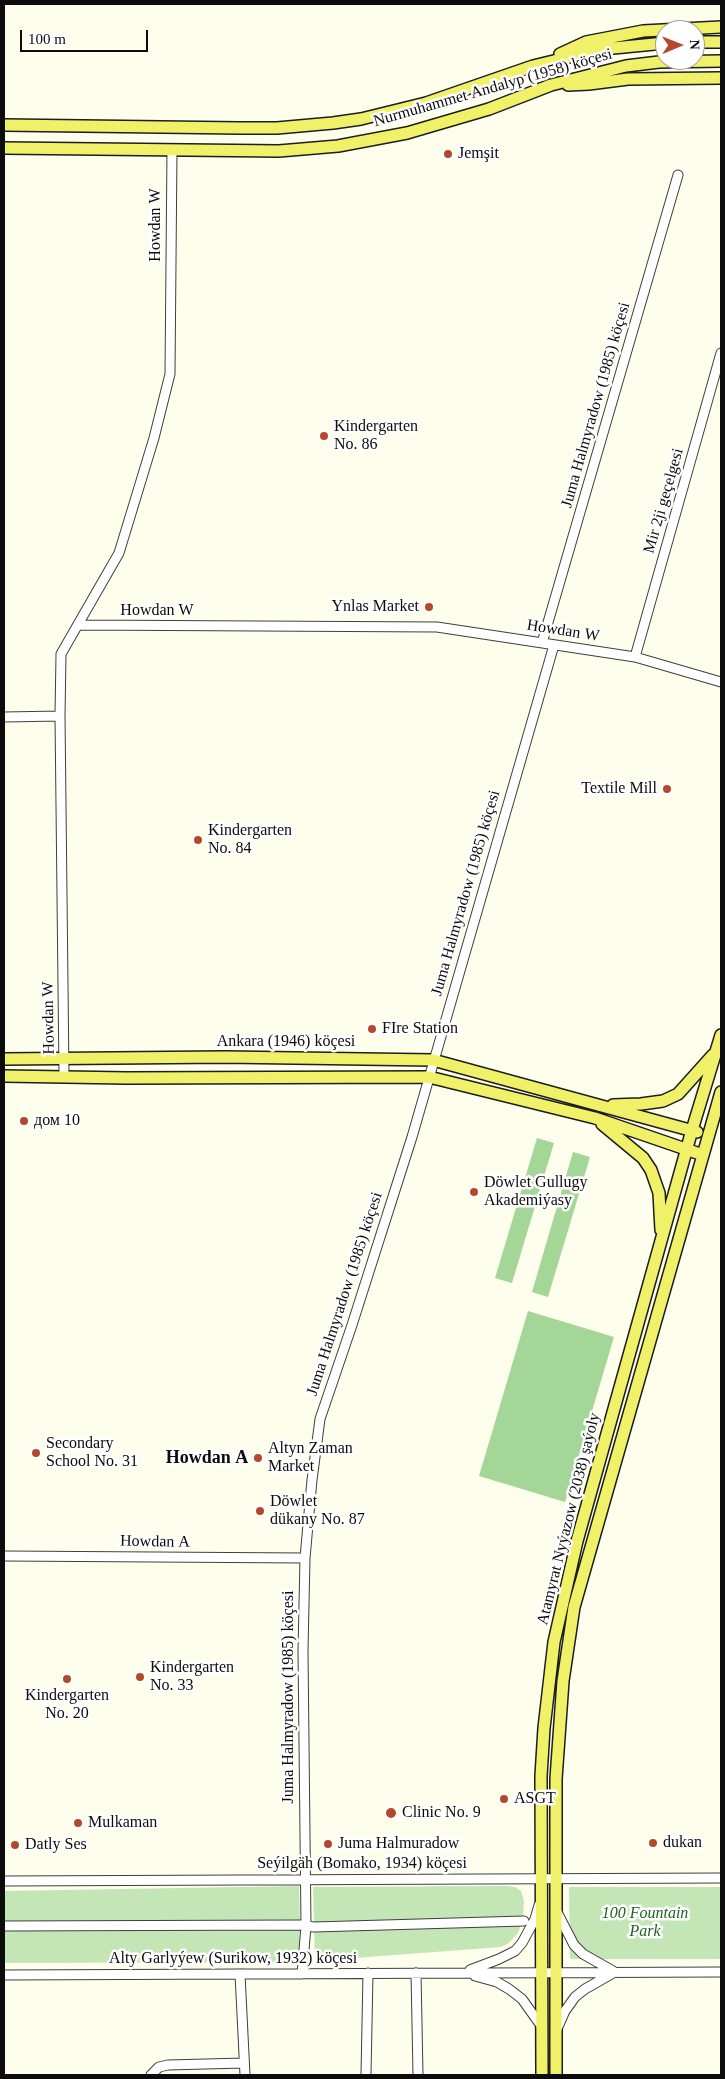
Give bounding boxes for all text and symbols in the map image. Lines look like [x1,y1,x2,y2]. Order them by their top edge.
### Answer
scale bar [22,20,150,52]
north arrow [655,20,705,70]
text: 100 m [28,31,66,47]
text: N [687,40,702,50]
street label: Nurmuhammet Andalyp (1958) köçesi [371,45,615,131]
place label: Jemşit [458,144,499,164]
marker: Jemşit [442,148,454,160]
street label: Howdan W [146,188,166,262]
street label: Juma Halmyradow (1985) köçesi [557,300,635,510]
place label: Kindergarten No. 86 [334,417,418,455]
marker: Kindergarten No. 86 [318,430,330,442]
street label: Mir 2ji geçelgesi [640,446,688,556]
place label: Ynlas Market [331,597,419,617]
street label: Howdan W [120,601,194,621]
marker: Ynlas Market [423,601,435,613]
street label: Howdan W [525,616,601,646]
place label: Textile Mill [581,779,657,799]
marker: Textile Mill [661,783,673,795]
street label: Juma Halmyradow (1985) köçesi [427,788,505,998]
place label: Kindergarten No. 84 [208,821,292,859]
marker: Kindergarten No. 84 [192,834,204,846]
street label: Howdan W [39,981,59,1055]
place label: FIre Station [382,1019,458,1039]
marker: FIre Station [366,1023,378,1035]
street label: Ankara (1946) köçesi [217,1032,355,1052]
place label: дом 10 [34,1111,80,1131]
marker: дом 10 [18,1115,30,1127]
place label: Döwlet Gullugy Akademiýasy [484,1173,588,1211]
marker: Döwlet Gullugy Akademiýasy [468,1186,480,1198]
street label: Juma Halmyradow (1985) köçesi [303,1190,387,1398]
street label: Atamyrat Nyýazow (2038) şaýoly [533,1411,605,1627]
place label: Secondary School No. 31 [46,1434,138,1472]
place label: Altyn Zaman Market [268,1439,353,1477]
marker: Secondary School No. 31 [30,1447,42,1459]
district label: Howdan A [166,1447,248,1469]
marker: Altyn Zaman Market [252,1452,264,1464]
place label: Döwlet dükany No. 87 [270,1492,365,1530]
marker: Döwlet dükany No. 87 [254,1505,266,1517]
street label: Howdan A [120,1532,190,1552]
street label: Juma Halmyradow (1985) köçesi [279,1591,299,1803]
place label: Kindergarten No. 33 [150,1658,234,1696]
marker: Kindergarten No. 33 [134,1671,146,1683]
marker: Kindergarten No. 20 [61,1673,73,1685]
place label: Kindergarten No. 20 [25,1686,109,1724]
place label: ASGT [514,1789,556,1809]
marker: ASGT [498,1793,510,1805]
place label: Clinic No. 9 [402,1803,481,1823]
marker: Clinic No. 9 [384,1806,398,1820]
place label: Mulkaman [88,1813,157,1833]
marker: Mulkaman [72,1817,84,1829]
place label: dukan [663,1833,702,1853]
place label: Juma Halmuradow [338,1834,459,1854]
place label: Datly Ses [25,1835,87,1855]
marker: dukan [647,1837,659,1849]
marker: Juma Halmuradow [322,1838,334,1850]
marker: Datly Ses [9,1839,21,1851]
street label: Seýilgäh (Bomako, 1934) köçesi [257,1854,467,1874]
park label: 100 Fountain Park [602,1904,688,1942]
street label: Alty Garlyýew (Surikow, 1932) köçesi [109,1949,357,1969]

